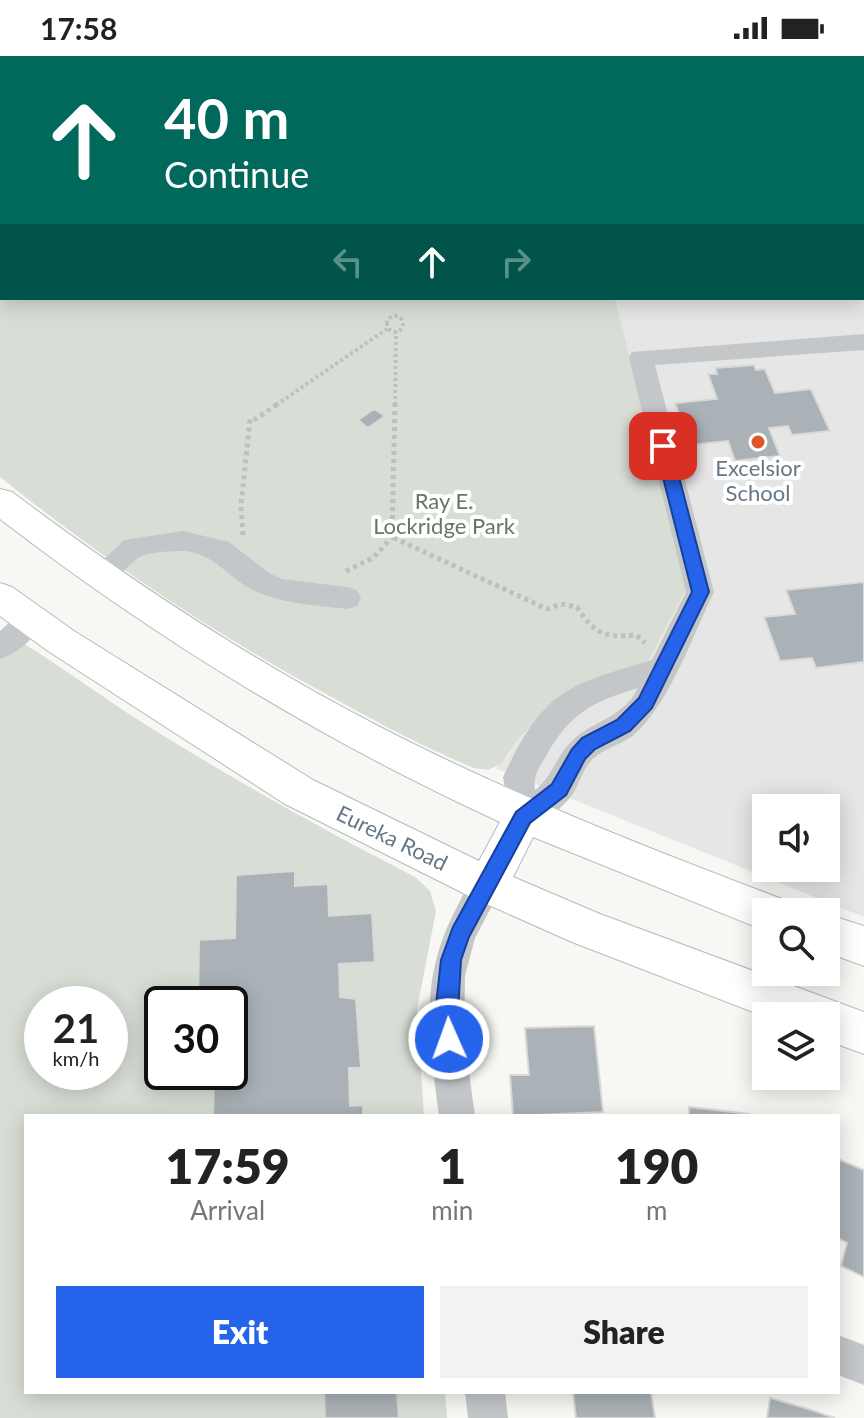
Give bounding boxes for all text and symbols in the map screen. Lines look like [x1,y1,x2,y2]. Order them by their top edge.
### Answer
text: 17:58 [40,10,117,46]
text: 40 m [164,84,289,151]
icon: ahead [32,88,136,192]
text: Continue [164,152,309,196]
icon: left [326,240,370,284]
icon: ahead [410,240,454,284]
icon: right [494,240,538,284]
pin [629,412,697,480]
icon: arrive [641,424,685,468]
marker: Excelsior School [749,433,767,451]
place label: Excelsior School [715,454,801,506]
park label: Ray E. Lockridge Park [373,487,516,539]
map controls [752,794,840,1090]
button: sound [752,794,840,882]
street label: Eureka Road [332,799,452,876]
button: search [752,898,840,986]
speed limit sign: 30 [144,986,248,1090]
position arrow [407,997,491,1081]
button: layers [752,1002,840,1090]
text: 21 [53,1004,99,1052]
text: km/h [53,1046,99,1070]
text: 17:59 [166,1137,290,1194]
text: 1 [438,1137,466,1194]
text: 190 [615,1137,698,1194]
text: Arrival [190,1194,265,1226]
text: min [431,1194,473,1226]
text: m [646,1194,667,1226]
button: Exit [56,1286,424,1378]
button: Share [440,1286,808,1378]

